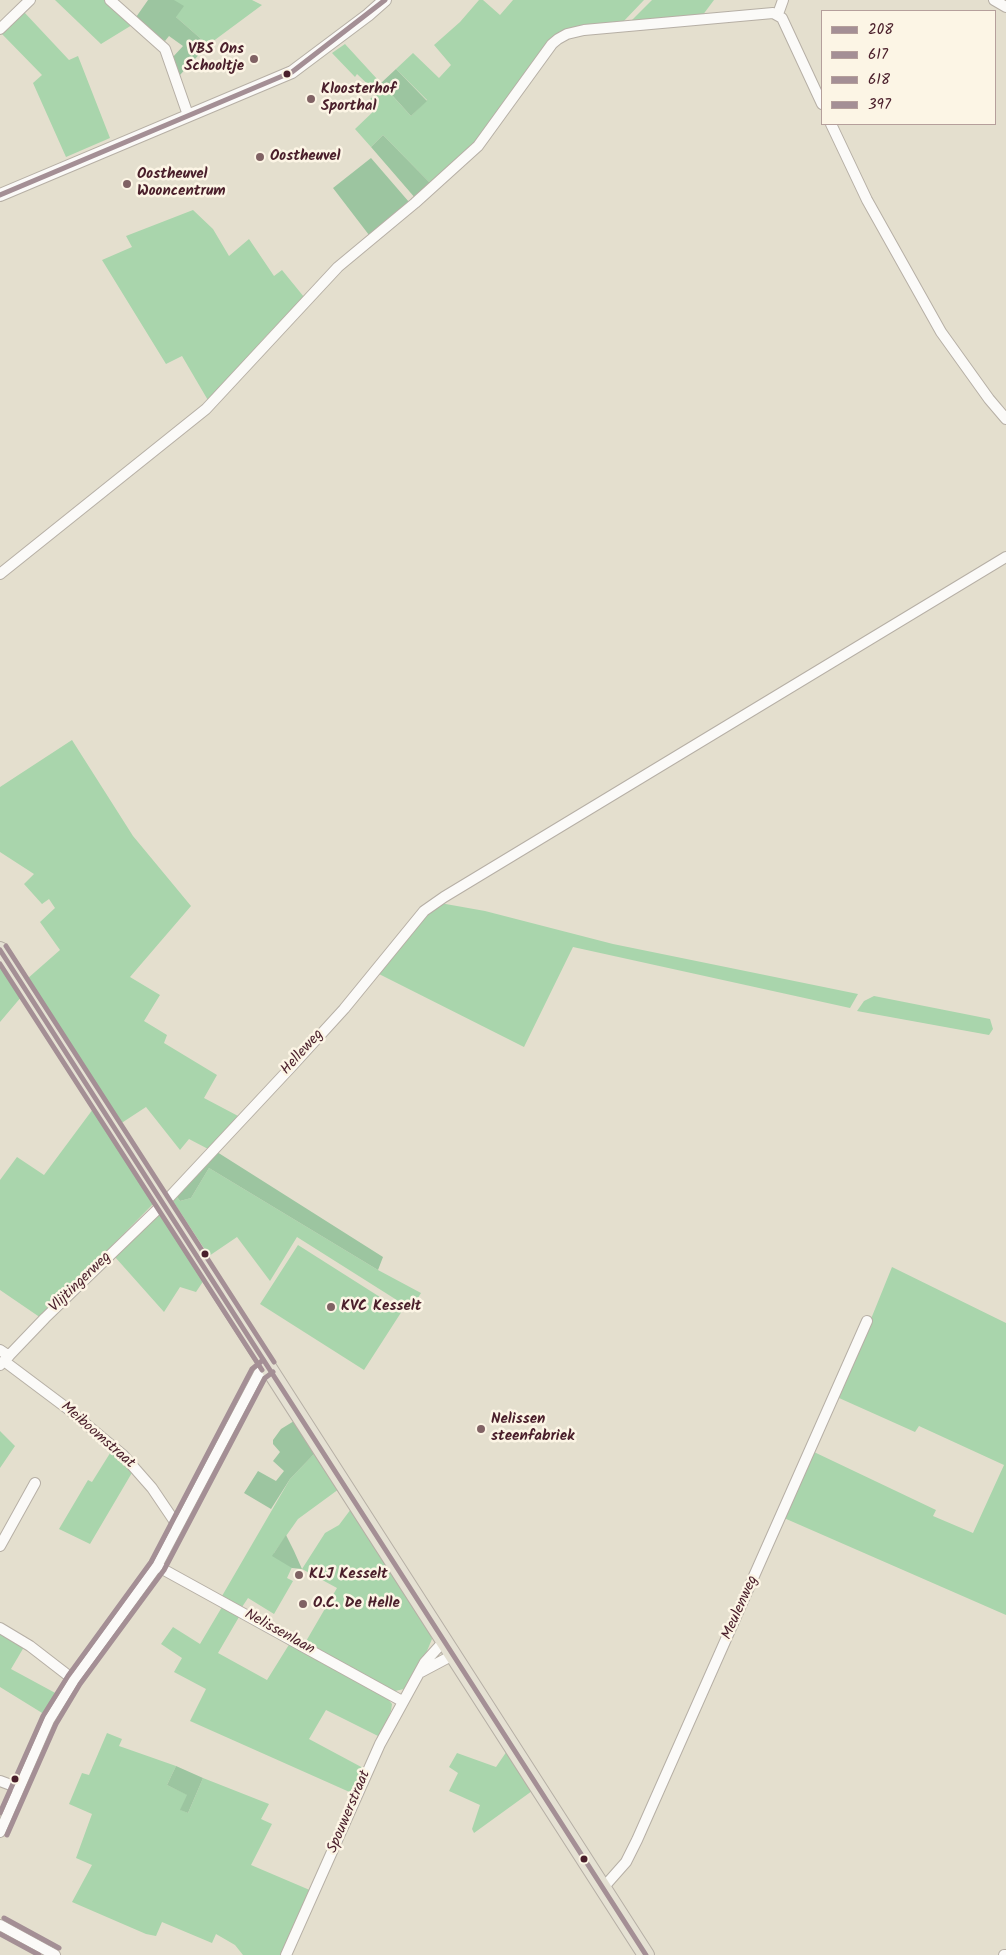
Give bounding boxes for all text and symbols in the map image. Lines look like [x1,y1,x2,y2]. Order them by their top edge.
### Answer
legend [821,10,996,125]
text: 208 [868,18,893,42]
place label: VBS Ons Schooltje [184,41,244,76]
text: 617 [868,43,888,67]
marker: VBS Ons Schooltje [248,53,260,65]
text: 618 [868,68,890,92]
unlabelled marker [282,69,292,79]
place label: Kloosterhof Sporthal [321,81,396,116]
marker: Kloosterhof Sporthal [305,93,317,105]
text: 397 [868,93,891,117]
place label: Oostheuvel [270,148,341,166]
marker: Oostheuvel [254,151,266,163]
place label: Oostheuvel Wooncentrum [137,166,225,201]
marker: Oostheuvel Wooncentrum [121,178,133,190]
street label: Helleweg [278,1027,328,1079]
street label: Vlijtingerweg [46,1249,116,1317]
unlabelled marker [200,1249,210,1259]
place label: KVC Kesselt [341,1298,421,1316]
marker: KVC Kesselt [325,1301,337,1313]
street label: Meiboomstraat [56,1399,138,1473]
place label: Nelissen steenfabriek [491,1411,574,1446]
marker: Nelissen steenfabriek [475,1423,487,1435]
place label: KLJ Kesselt [309,1566,388,1584]
marker: KLJ Kesselt [293,1569,305,1581]
street label: Meulenweg [719,1573,763,1643]
place label: O.C. De Helle [313,1595,400,1613]
marker: O.C. De Helle [297,1598,309,1610]
street label: Nelissenlaan [241,1606,317,1660]
street label: Spouwerstraat [325,1768,375,1856]
unlabelled marker [10,1774,20,1784]
unlabelled marker [579,1854,589,1864]

